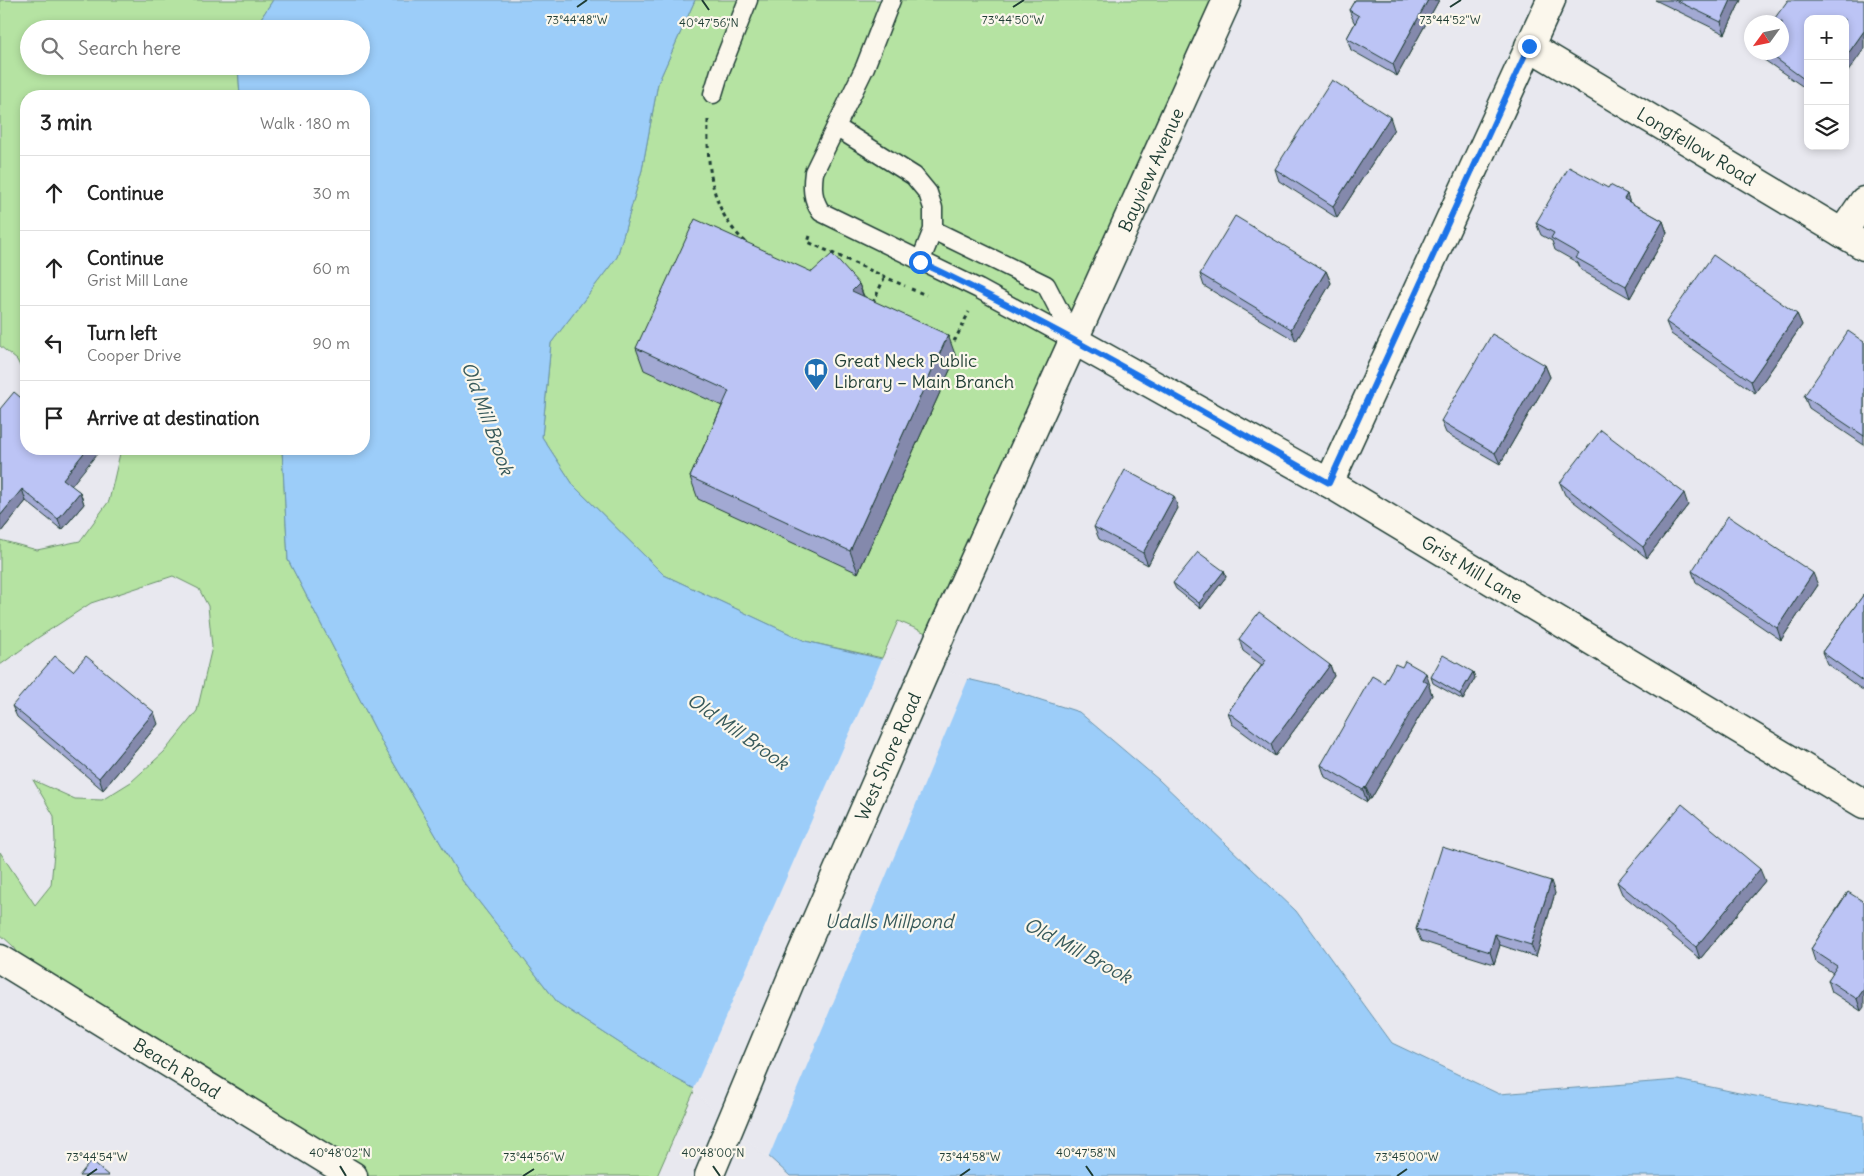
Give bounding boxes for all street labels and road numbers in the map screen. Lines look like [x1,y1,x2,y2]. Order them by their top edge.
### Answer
street label: Longfellow Road [1633,102,1760,190]
street label: Bayview Avenue [1113,104,1188,235]
street label: Grist Mill Lane [1417,530,1527,608]
street label: West Shore Road [850,688,926,824]
street label: Beach Road [130,1033,225,1104]

